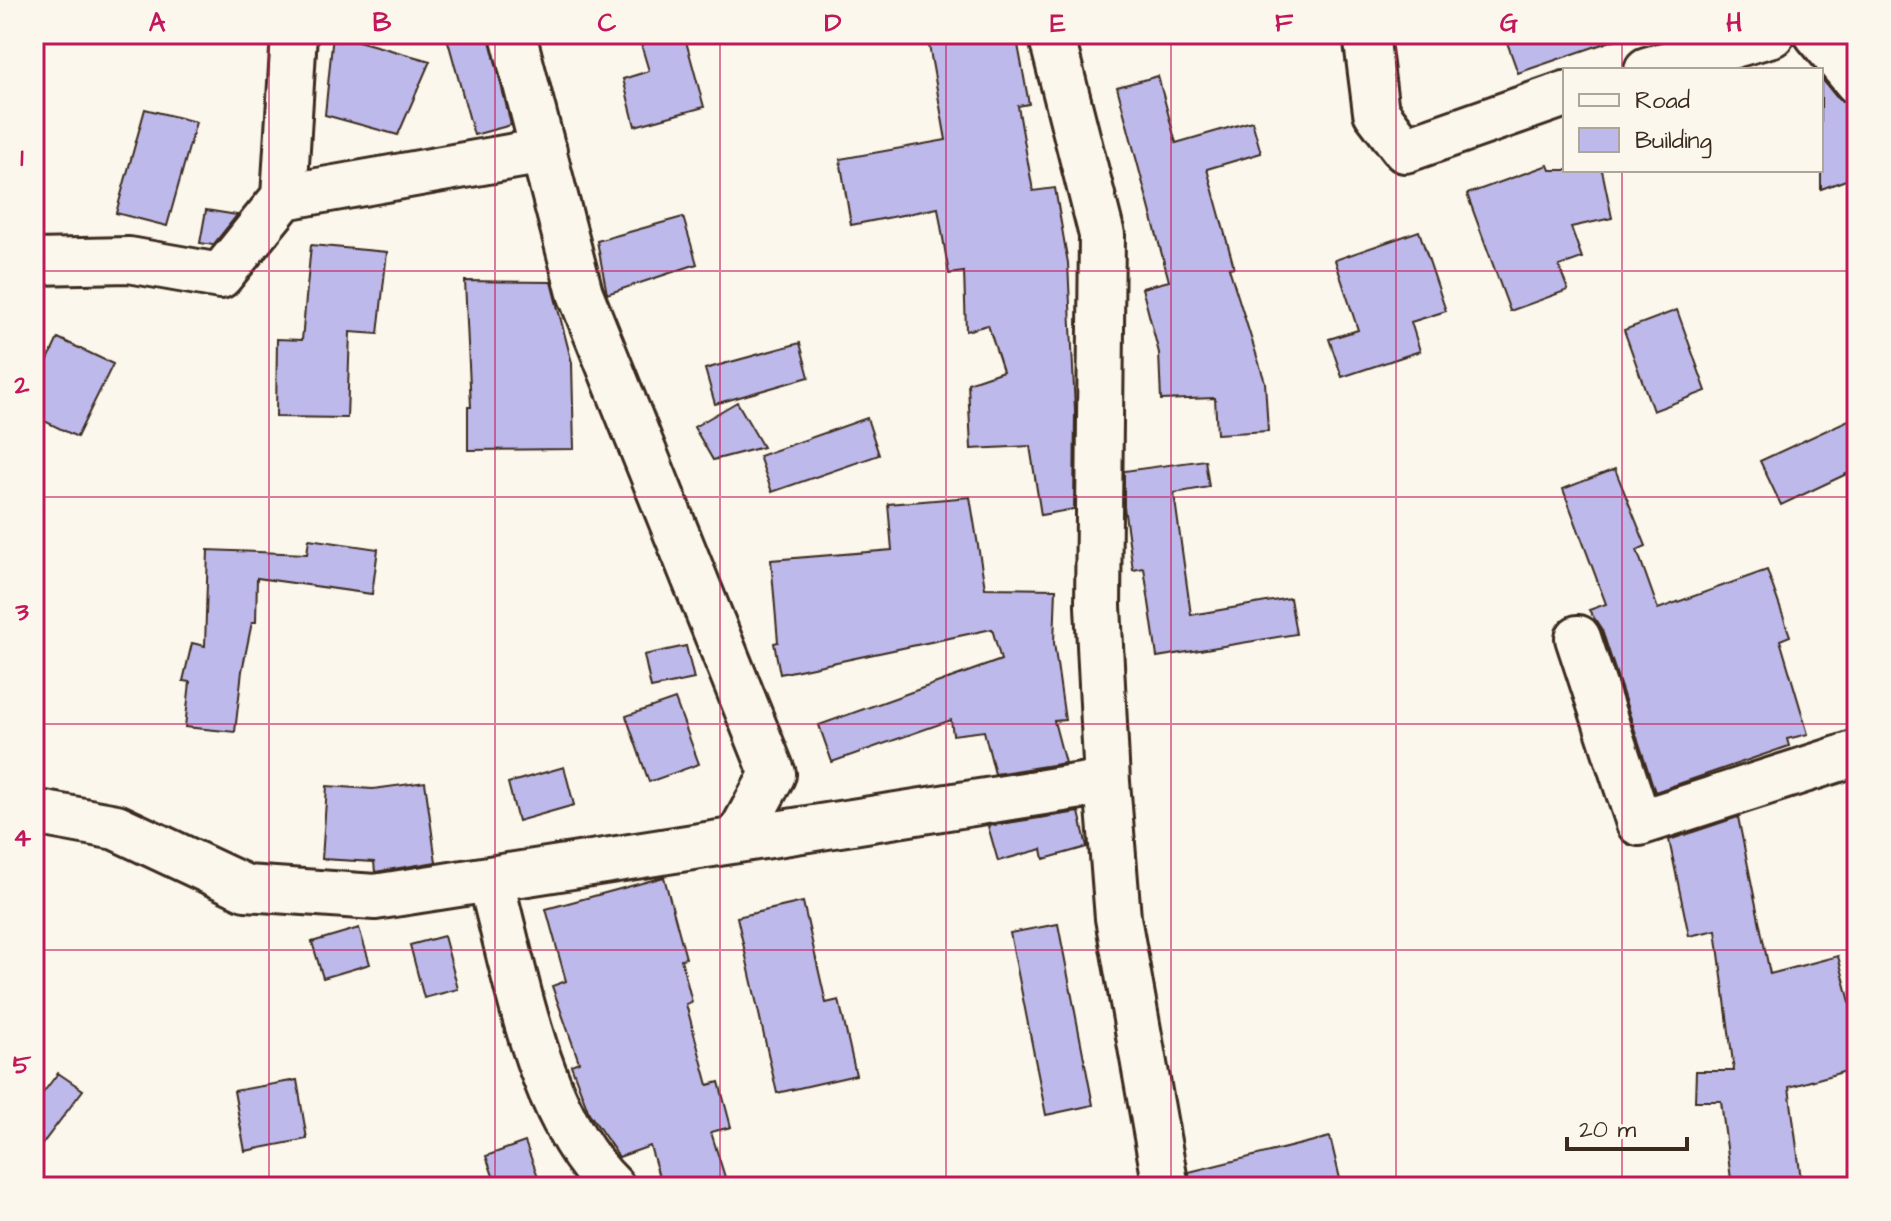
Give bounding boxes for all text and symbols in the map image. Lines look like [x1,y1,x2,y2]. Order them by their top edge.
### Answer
text: A [149,5,166,41]
text: B [373,5,392,41]
text: C [598,5,617,41]
text: D [825,5,842,41]
text: E [1050,5,1066,41]
text: F [1275,5,1294,41]
text: G [1500,5,1518,41]
text: H [1726,5,1742,41]
legend [1563,68,1823,172]
text: Road [1635,84,1690,118]
text: Building [1635,124,1712,159]
text: 1 [20,140,24,176]
text: 2 [14,367,30,403]
text: 3 [14,594,29,630]
text: 4 [13,820,31,856]
text: 5 [13,1047,32,1083]
scale bar [1567,1101,1687,1151]
text: 20 m [1579,1113,1636,1147]

